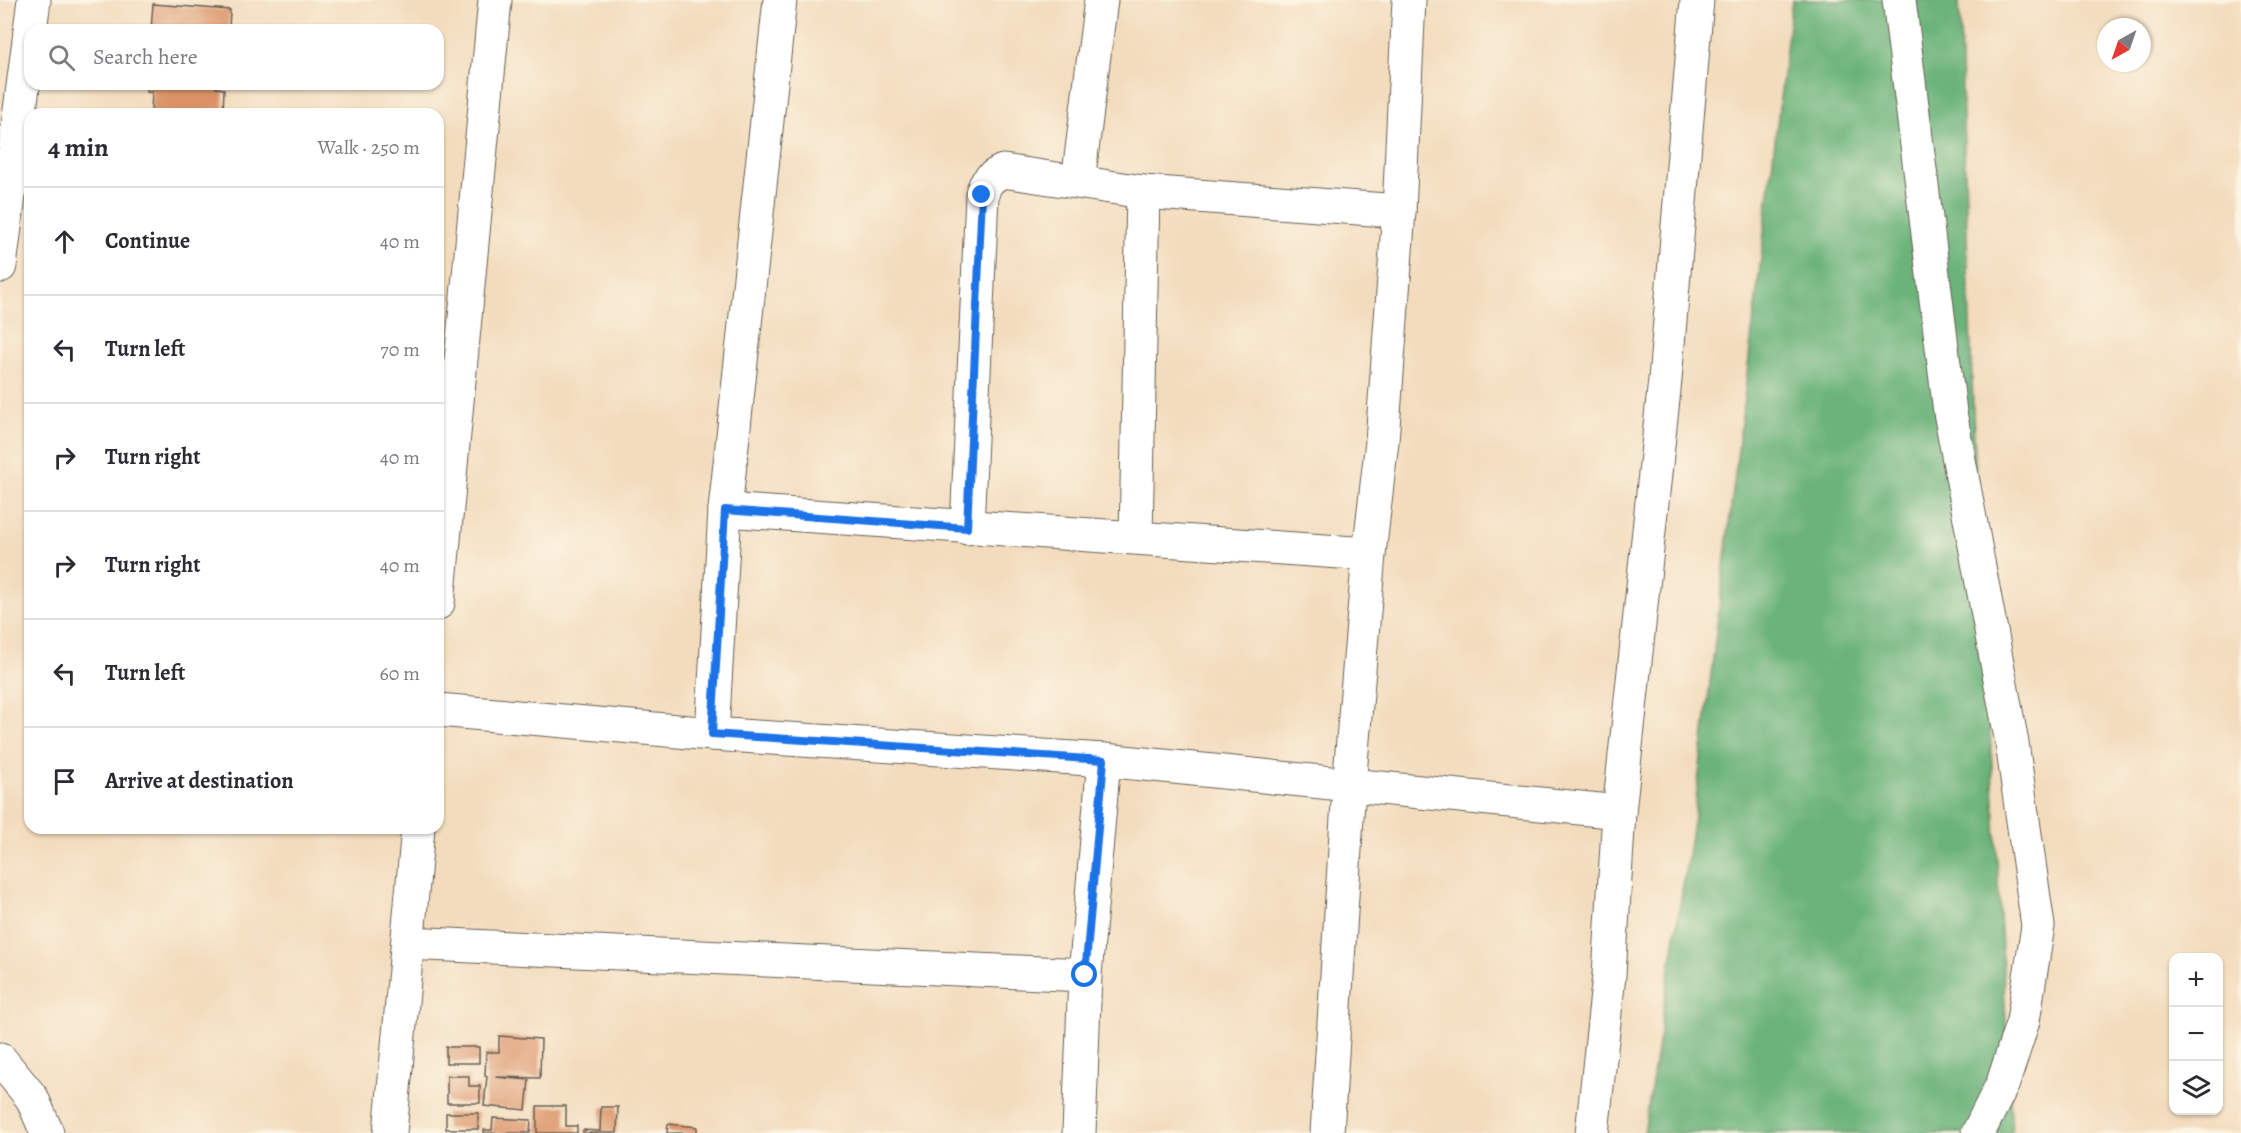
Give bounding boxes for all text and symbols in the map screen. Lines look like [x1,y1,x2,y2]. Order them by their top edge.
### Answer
north arrow [2097,18,2151,72]
search box [24,24,444,90]
icon: search [45,41,78,74]
text: Search here [93,42,198,72]
text: 4 min [48,130,109,165]
text: Walk · 250 m [318,134,420,161]
route end [968,181,994,207]
icon: ahead [48,225,81,258]
text: Continue [105,226,190,256]
text: 40 m [380,228,420,255]
icon: left [48,333,81,366]
text: Turn left [105,334,185,364]
text: 70 m [380,336,420,363]
icon: right [48,441,81,474]
text: Turn right [105,442,201,472]
text: 40 m [380,444,420,471]
icon: right [48,549,81,582]
text: Turn right [105,550,201,580]
text: 40 m [380,552,420,579]
icon: left [48,657,81,690]
text: Turn left [105,658,185,688]
text: 60 m [380,660,420,687]
icon: arrive [48,765,81,798]
text: Arrive at destination [105,766,294,796]
map controls [2169,953,2223,1115]
button: + [2169,953,2223,1007]
route start [1071,961,1097,987]
button: − [2169,1007,2223,1061]
button: layers [2169,1061,2223,1115]

